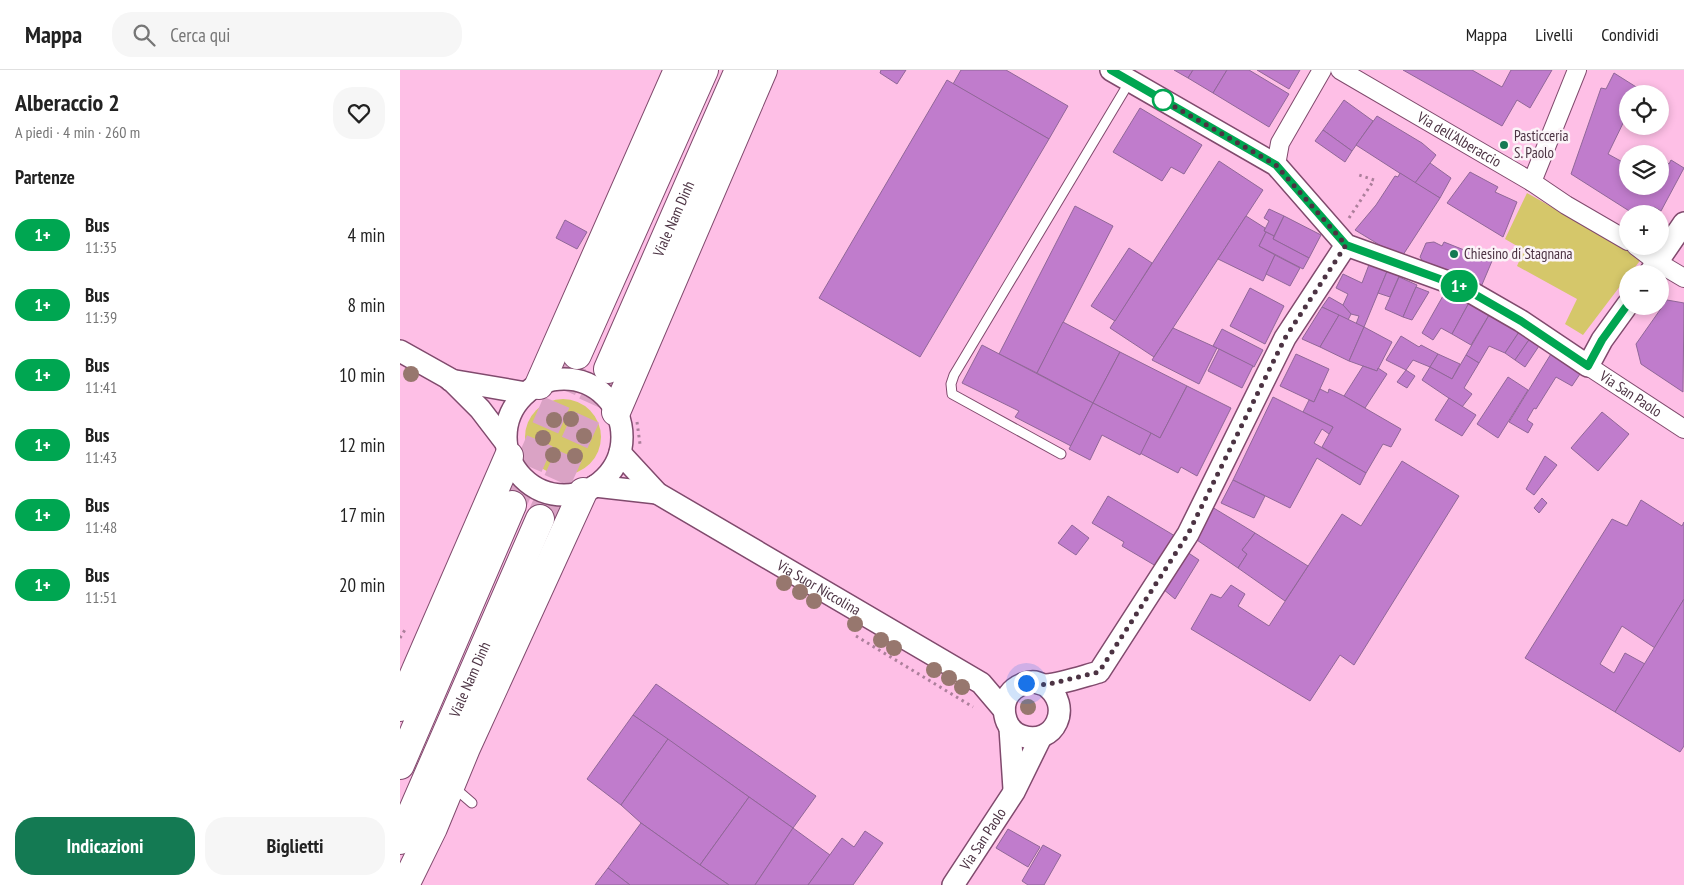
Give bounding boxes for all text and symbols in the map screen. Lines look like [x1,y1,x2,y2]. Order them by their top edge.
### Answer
search box [112,12,462,57]
text: Mappa [25,19,82,50]
icon: search [130,21,158,49]
text: Cerca qui [170,23,230,47]
text: Mappa [1466,23,1507,46]
text: Livelli [1535,23,1573,46]
text: Condividi [1601,23,1659,46]
map controls [1619,85,1669,315]
button: locate [1619,85,1669,135]
text: Alberaccio 2 [15,87,120,118]
button: heart [333,87,385,139]
unlabelled marker [1152,89,1174,111]
street label: Via dell'Alberaccio [1413,107,1505,171]
text: A piedi · 4 min · 260 m [15,122,140,142]
place label: Pasticceria S. Paolo [1514,126,1569,162]
marker: Pasticceria S. Paolo [1498,139,1510,151]
button: layers [1619,145,1669,195]
text: Partenze [15,165,75,189]
street label: Viale Nam Dinh [648,178,698,260]
button: + [1619,205,1669,255]
text: Bus [85,213,109,237]
text: 1+ [34,223,51,246]
text: 4 min [348,223,385,247]
text: 11:35 [85,237,117,257]
place label: Chiesino di Stagnana [1464,244,1573,263]
marker: Chiesino di Stagnana [1448,248,1460,260]
button: − [1619,265,1669,315]
line badge: 1+ [1436,270,1482,302]
text: 1+ [1451,274,1467,297]
text: Bus [85,283,109,307]
text: 1+ [34,293,51,316]
text: 8 min [348,293,385,317]
text: 11:39 [85,307,117,327]
text: Bus [85,353,109,377]
text: 1+ [34,363,51,386]
text: 10 min [339,363,385,387]
street label: Via San Paolo [1595,366,1666,421]
text: 11:41 [85,377,117,397]
text: Bus [85,423,109,447]
text: 1+ [34,433,51,456]
text: 12 min [339,433,385,457]
text: 11:43 [85,447,117,467]
text: Bus [85,493,109,517]
text: 1+ [34,503,51,526]
text: 17 min [340,503,385,527]
text: 11:48 [85,517,117,537]
street label: Via Suor Niccolina [773,555,864,619]
text: Bus [85,563,109,587]
text: 1+ [34,573,51,596]
text: 20 min [339,573,385,597]
text: 11:51 [85,587,117,607]
street label: Viale Nam Dinh [444,639,494,721]
your location [1014,671,1039,696]
street label: Via San Paolo [955,804,1010,874]
button: Indicazioni [15,817,195,875]
button: Biglietti [205,817,385,875]

